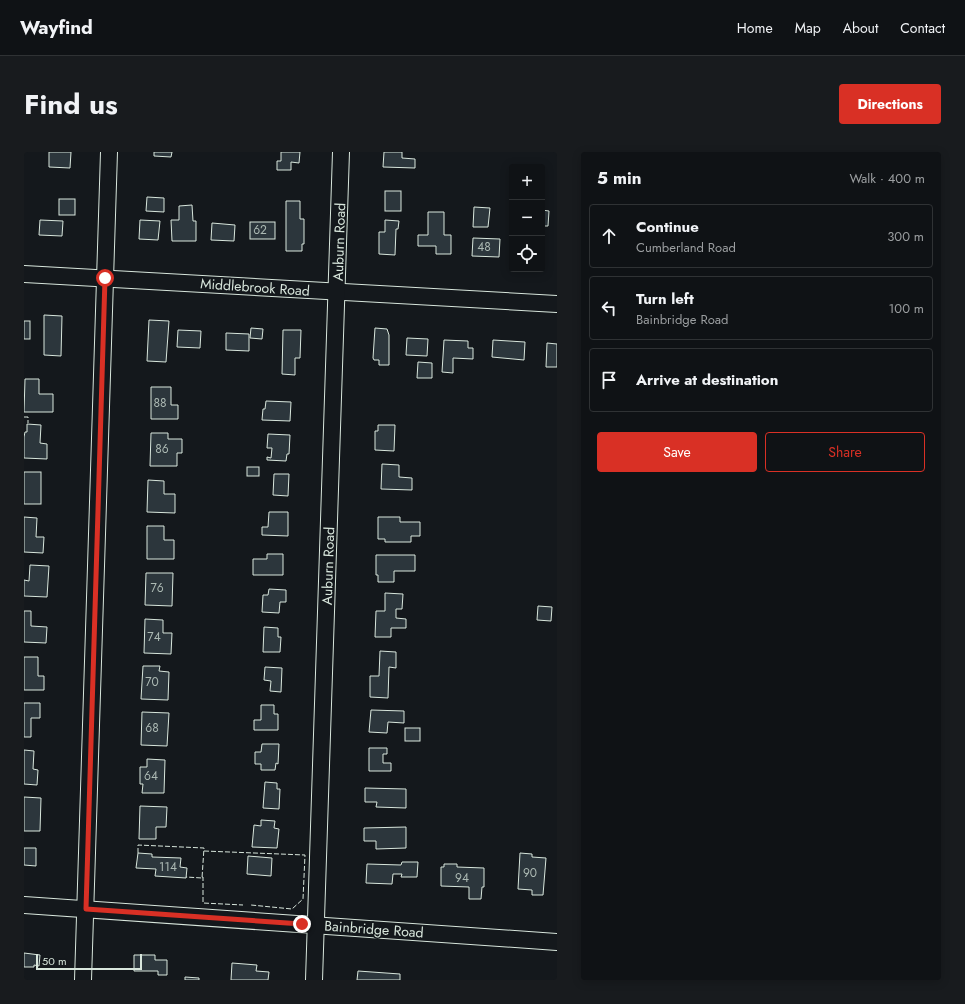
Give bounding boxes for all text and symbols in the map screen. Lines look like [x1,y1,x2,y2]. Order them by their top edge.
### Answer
text: Wayfind [20,14,93,41]
text: Home [737,18,773,38]
text: Map [795,18,821,38]
text: About [843,18,878,38]
text: Contact [900,18,945,38]
text: Find us [24,84,118,125]
button: Directions [839,84,941,124]
map controls [509,164,545,272]
button: + [509,164,545,200]
text: 5 min [597,166,641,190]
text: Walk · 400 m [850,169,925,188]
button: − [509,200,545,236]
street label: Auburn Road [328,203,350,281]
text: Continue [636,216,699,238]
house number: 62 [253,221,267,239]
icon: ahead [598,225,620,247]
text: 300 m [887,227,924,246]
button: locate [509,236,545,272]
house number: 48 [477,238,491,256]
text: Cumberland Road [636,238,736,257]
route start [96,269,114,287]
street label: Middlebrook Road [200,273,310,301]
text: Turn left [636,288,694,310]
icon: left [598,297,620,319]
text: 100 m [889,299,924,318]
text: Bainbridge Road [636,310,728,329]
icon: arrive [598,369,620,391]
text: Arrive at destination [636,369,778,391]
house number: 88 [153,394,167,412]
button: Save [597,432,757,472]
button: Share [765,432,925,472]
house number: 86 [155,440,169,458]
street label: Auburn Road [317,527,339,605]
house number: 76 [150,579,164,597]
house number: 74 [147,628,161,646]
house number: 70 [145,673,159,691]
house number: 68 [145,719,159,737]
house number: 64 [144,767,158,785]
house number: 114 [159,858,177,876]
house number: 90 [523,864,537,882]
house number: 94 [455,869,469,887]
route end [293,915,311,933]
street label: Bainbridge Road [324,916,424,942]
scale bar [36,952,142,971]
text: 50 m [42,953,67,969]

